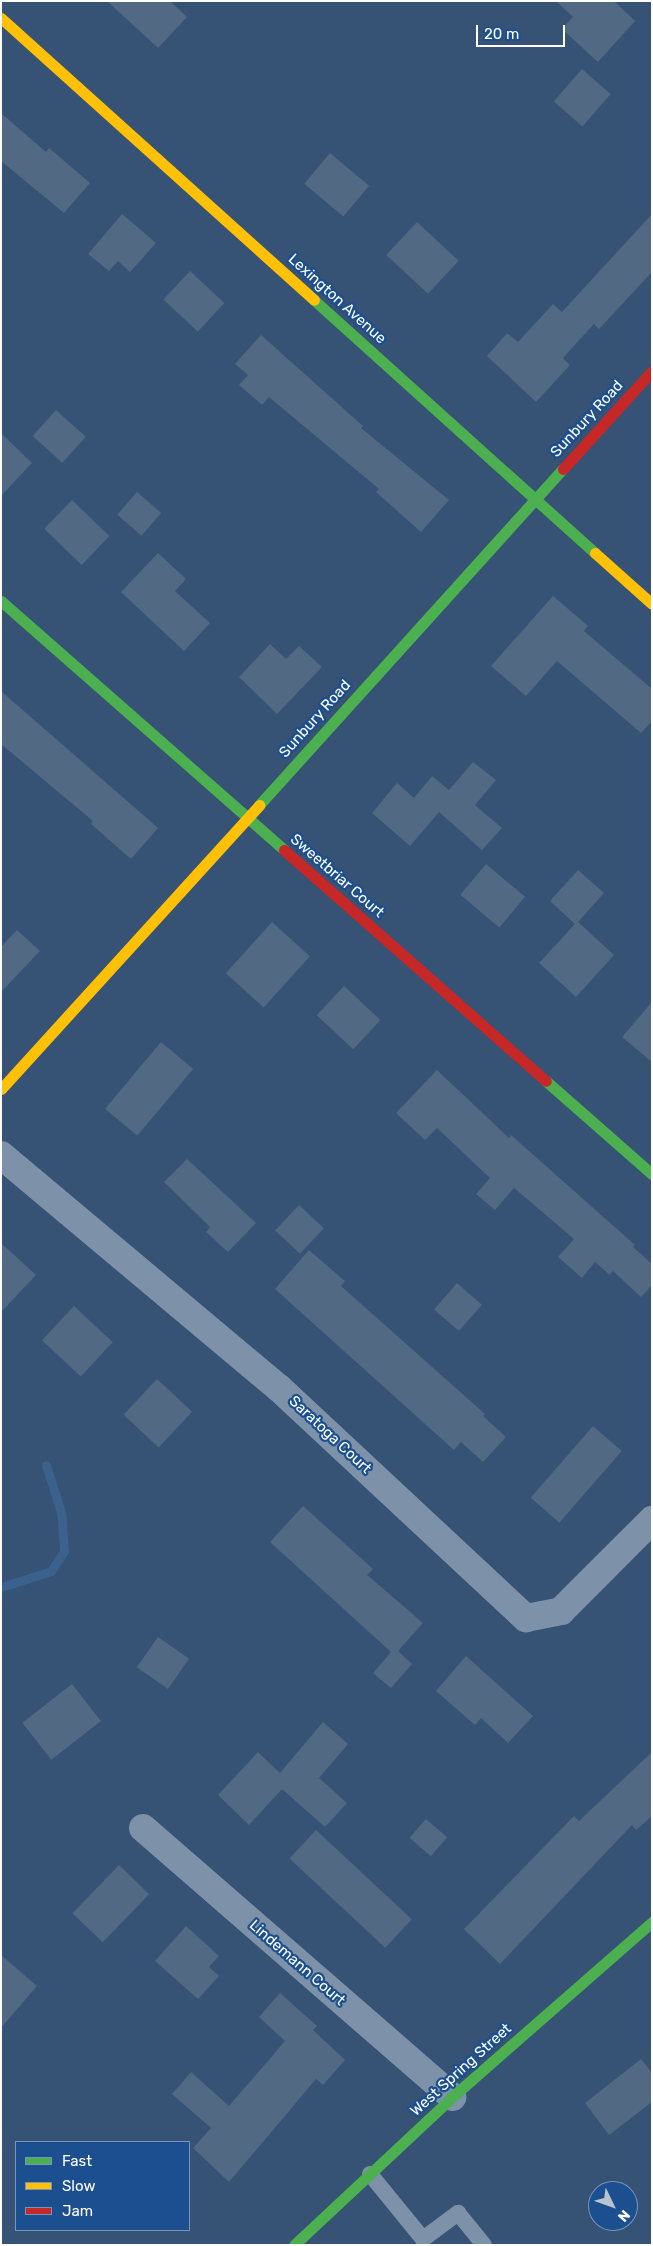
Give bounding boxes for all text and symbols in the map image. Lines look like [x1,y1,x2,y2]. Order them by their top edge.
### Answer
scale bar [478,15,567,47]
text: 20 m [484,25,519,43]
street label: Lexington Avenue [284,250,390,348]
street label: Sunbury Road [547,377,627,461]
street label: Sunbury Road [275,676,355,762]
street label: Sweetbriar Court [286,830,388,922]
street label: Saratoga Court [285,1392,375,1478]
street label: Lindemann Court [245,1916,349,2010]
street label: West Spring Street [407,2020,515,2120]
legend [15,2141,190,2231]
text: Fast [62,2152,92,2170]
text: Slow [62,2177,95,2195]
north arrow [588,2181,638,2231]
text: Jam [62,2202,93,2220]
text: N [614,2206,633,2225]

